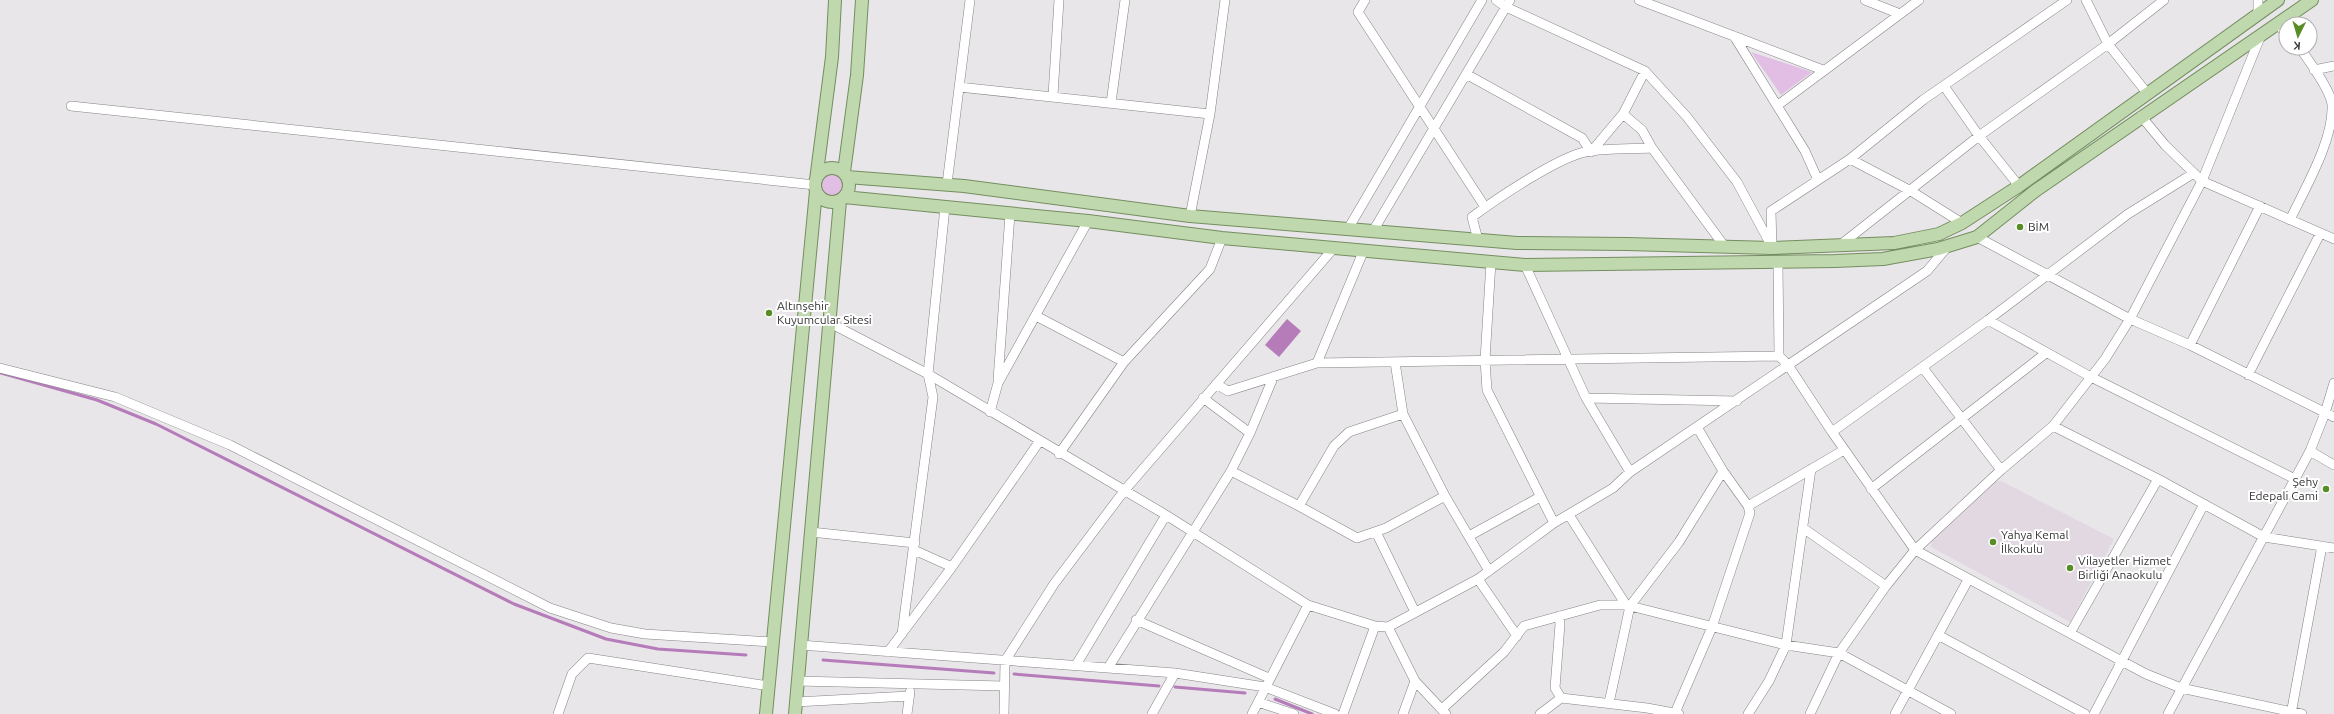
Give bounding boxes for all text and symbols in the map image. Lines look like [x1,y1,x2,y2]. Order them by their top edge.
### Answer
north arrow [2278,16,2318,56]
text: K [2292,40,2301,52]
place label: BİM [2028,220,2049,233]
marker: BİM [2015,222,2025,232]
place label: Altınşehir Kuyumcular Sitesi [777,299,872,326]
marker: Altınşehir Kuyumcular Sitesi [764,308,774,318]
place label: Şehy Edepali Cami [2249,475,2318,502]
marker: Şehy Edepali Cami [2321,484,2331,494]
place label: Yahya Kemal İlkokulu [2001,528,2069,555]
marker: Yahya Kemal İlkokulu [1988,537,1998,547]
place label: Vilayetler Hizmet Birliği Anaokulu [2078,554,2171,581]
marker: Vilayetler Hizmet Birliği Anaokulu [2065,563,2075,573]

